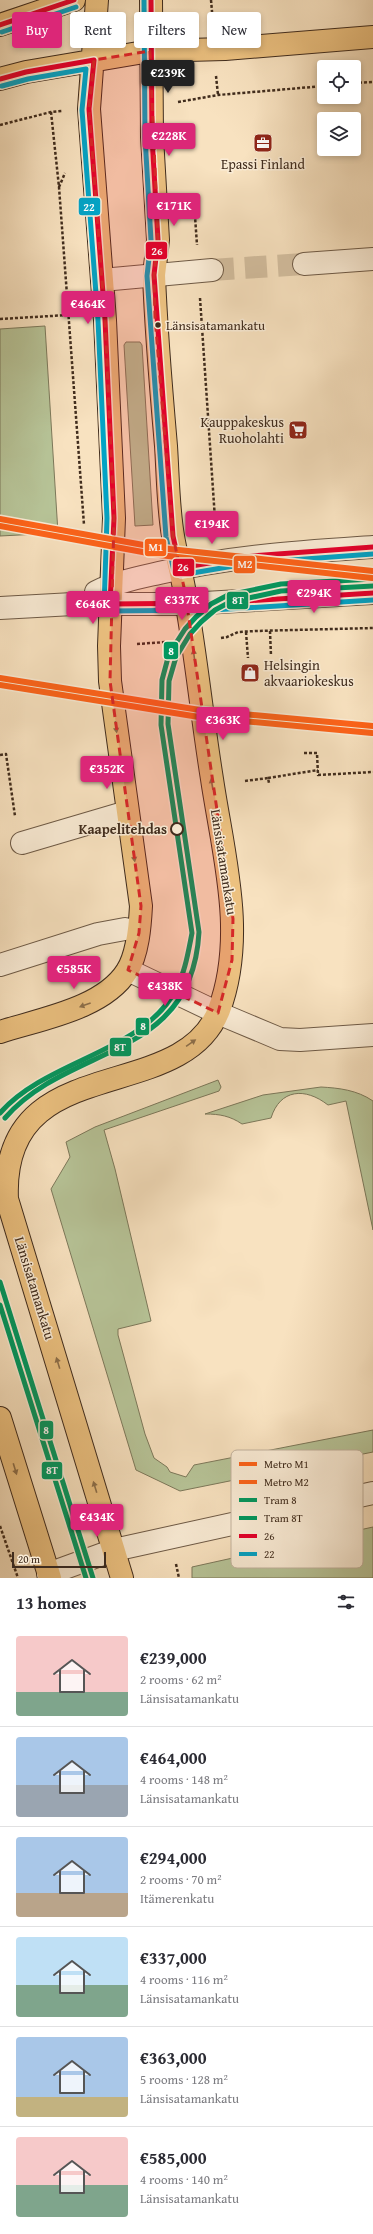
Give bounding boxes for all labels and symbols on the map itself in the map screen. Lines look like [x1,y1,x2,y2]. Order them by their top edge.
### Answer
pin: €239K [140,60,196,94]
pin: €228K [141,123,197,157]
office icon: Epassi Finland [252,132,274,154]
place label: Epassi Finland [221,154,305,174]
pin: €171K [146,193,202,227]
line badge: 22 [78,197,101,216]
text: 22 [83,199,95,215]
line badge: 26 [145,241,168,260]
text: 26 [151,243,163,259]
pin: €464K [60,291,116,325]
place label: Länsisatamankatu [166,316,265,335]
marker: Länsisatamankatu [153,320,163,330]
place label: Kauppakeskus Ruoholahti [201,412,284,448]
supermarket icon: Kauppakeskus Ruoholahti [287,419,309,441]
pin: €194K [184,511,240,545]
line badge: M1 [144,538,167,557]
text: M1 [148,539,164,555]
line badge: M2 [233,555,256,574]
text: M2 [237,556,253,572]
line badge: 26 [172,558,195,577]
text: 26 [177,559,189,575]
pin: €294K [286,580,342,614]
pin: €337K [154,587,210,621]
pin: €646K [65,591,121,625]
line badge: 8T [226,591,249,610]
text: 8T [232,592,245,608]
line badge: 8 [163,641,179,660]
text: 8 [168,643,174,659]
one-way arrow [191,649,197,661]
place label: Helsingin akvaariokeskus [264,655,354,691]
shop icon: Helsingin akvaariokeskus [239,662,261,684]
pin: €363K [195,707,251,741]
one-way arrow [113,721,120,733]
pin: €352K [79,756,135,790]
one-way arrow [209,778,215,790]
street label: Länsisatamankatu [206,808,242,917]
place label: Kaapelitehdas [79,819,167,839]
marker: Kaapelitehdas [170,822,184,836]
one-way arrow [131,850,137,862]
pin: €585K [46,956,102,990]
pin: €438K [137,973,193,1007]
one-way arrow [78,1002,90,1008]
line badge: 8 [135,1017,150,1036]
text: 8 [140,1018,146,1034]
line badge: 8T [109,1037,132,1057]
text: 8T [114,1039,127,1055]
one-way arrow [186,1039,197,1047]
street label: Länsisatamankatu [10,1234,60,1342]
one-way arrow [55,1356,61,1368]
line badge: 8 [39,1420,54,1440]
text: 8 [43,1422,49,1438]
legend [231,1450,363,1568]
text: Metro M1 [264,1456,309,1472]
line badge: 8T [41,1461,63,1480]
text: 8T [46,1462,59,1478]
one-way arrow [13,1463,19,1475]
text: Metro M2 [264,1474,309,1490]
one-way arrow [92,1481,98,1493]
text: Tram 8 [264,1492,297,1508]
pin: €434K [69,1504,125,1538]
text: Tram 8T [264,1510,303,1526]
text: 26 [264,1528,275,1544]
text: 22 [264,1546,275,1562]
scale bar [12,1550,106,1569]

